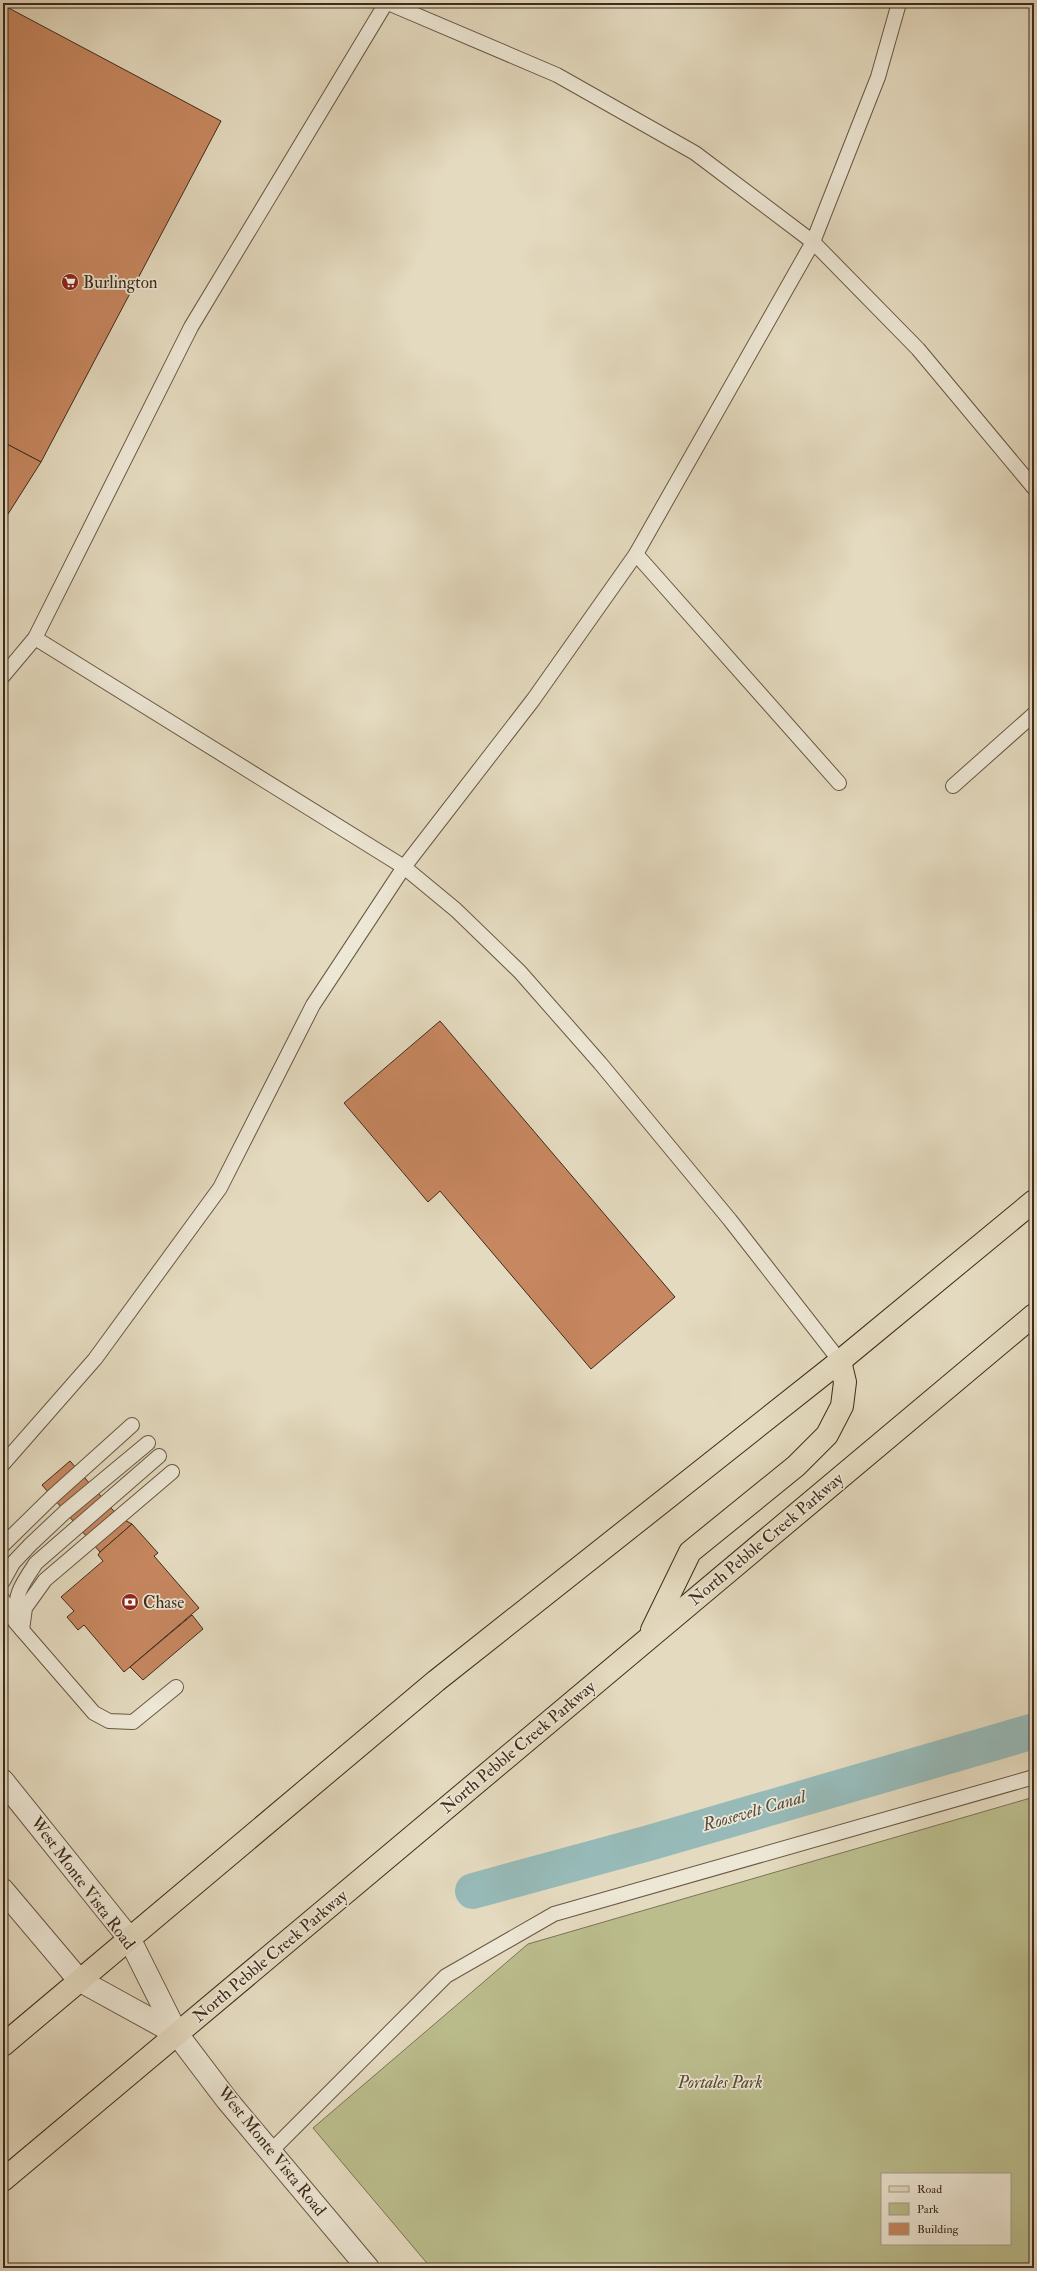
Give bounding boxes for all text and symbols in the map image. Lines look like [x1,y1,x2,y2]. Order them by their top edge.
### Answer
supermarket icon: Burlington [60,272,80,292]
place label: Burlington [83,272,158,293]
street label: North Pebble Creek Parkway [684,1468,849,1611]
bank icon: Chase [120,1592,140,1612]
place label: Chase [143,1592,184,1613]
street label: North Pebble Creek Parkway [436,1676,601,1819]
water label: Roosevelt Canal [699,1785,810,1837]
street label: West Monte Vista Road [26,1812,140,1954]
street label: North Pebble Creek Parkway [188,1885,353,2028]
park label: Portales Park [677,2072,762,2093]
street label: West Monte Vista Road [213,2081,331,2221]
legend [881,2173,1011,2245]
text: Road [917,2182,942,2197]
text: Park [917,2202,939,2217]
text: Building [917,2222,960,2237]

